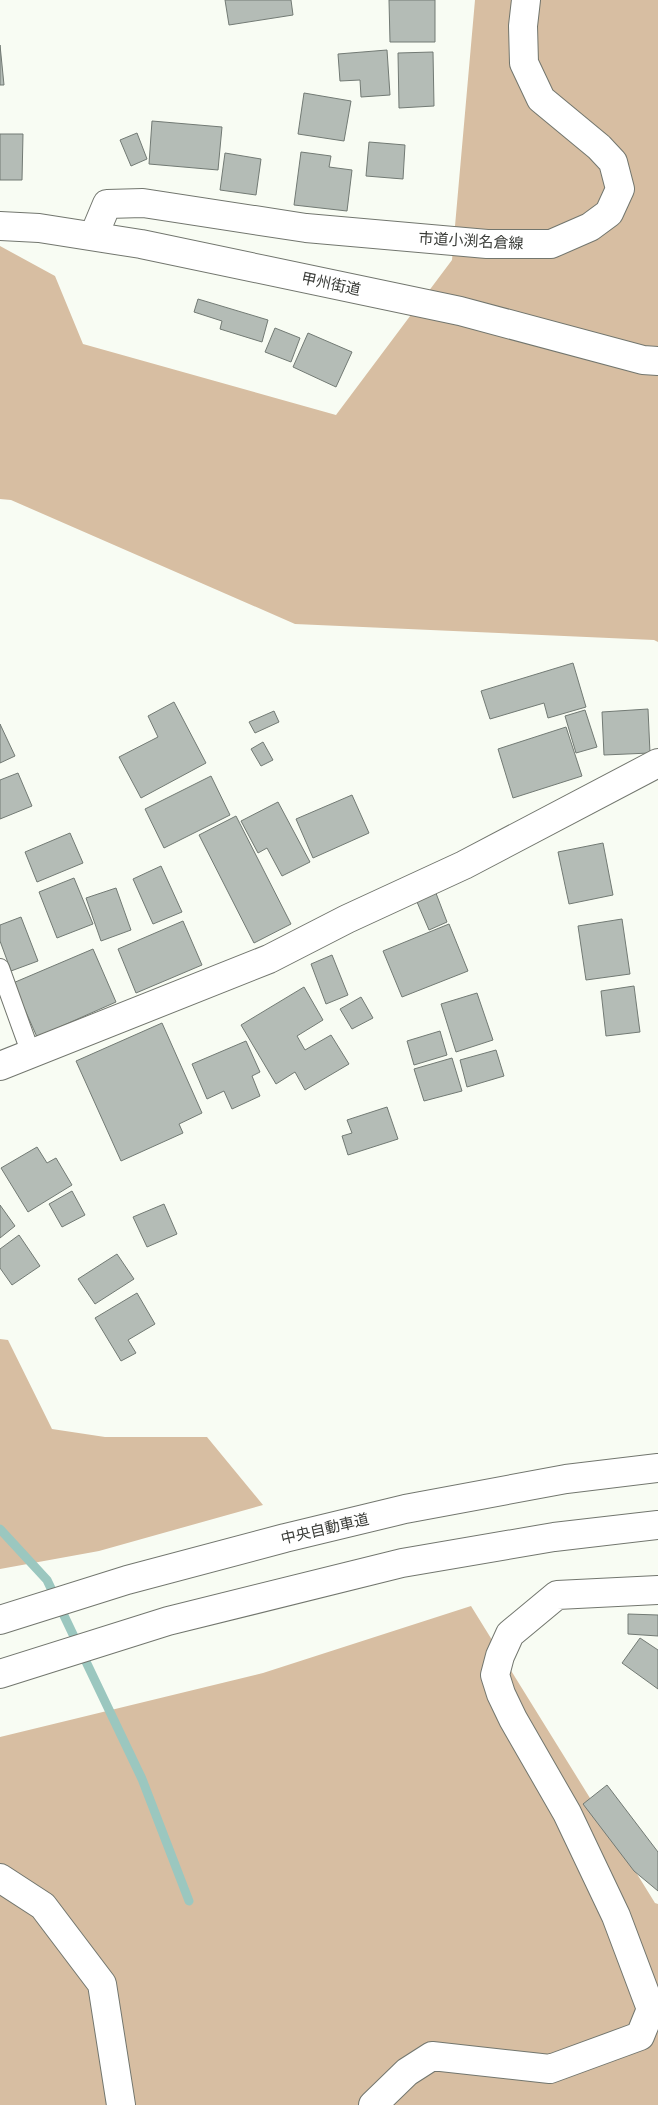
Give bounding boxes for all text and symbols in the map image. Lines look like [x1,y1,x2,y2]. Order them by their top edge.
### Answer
street label: 市道小渕名倉線 [418,227,524,255]
street label: 甲州街道 [299,267,363,301]
street label: 中央自動車道 [279,1508,371,1550]

